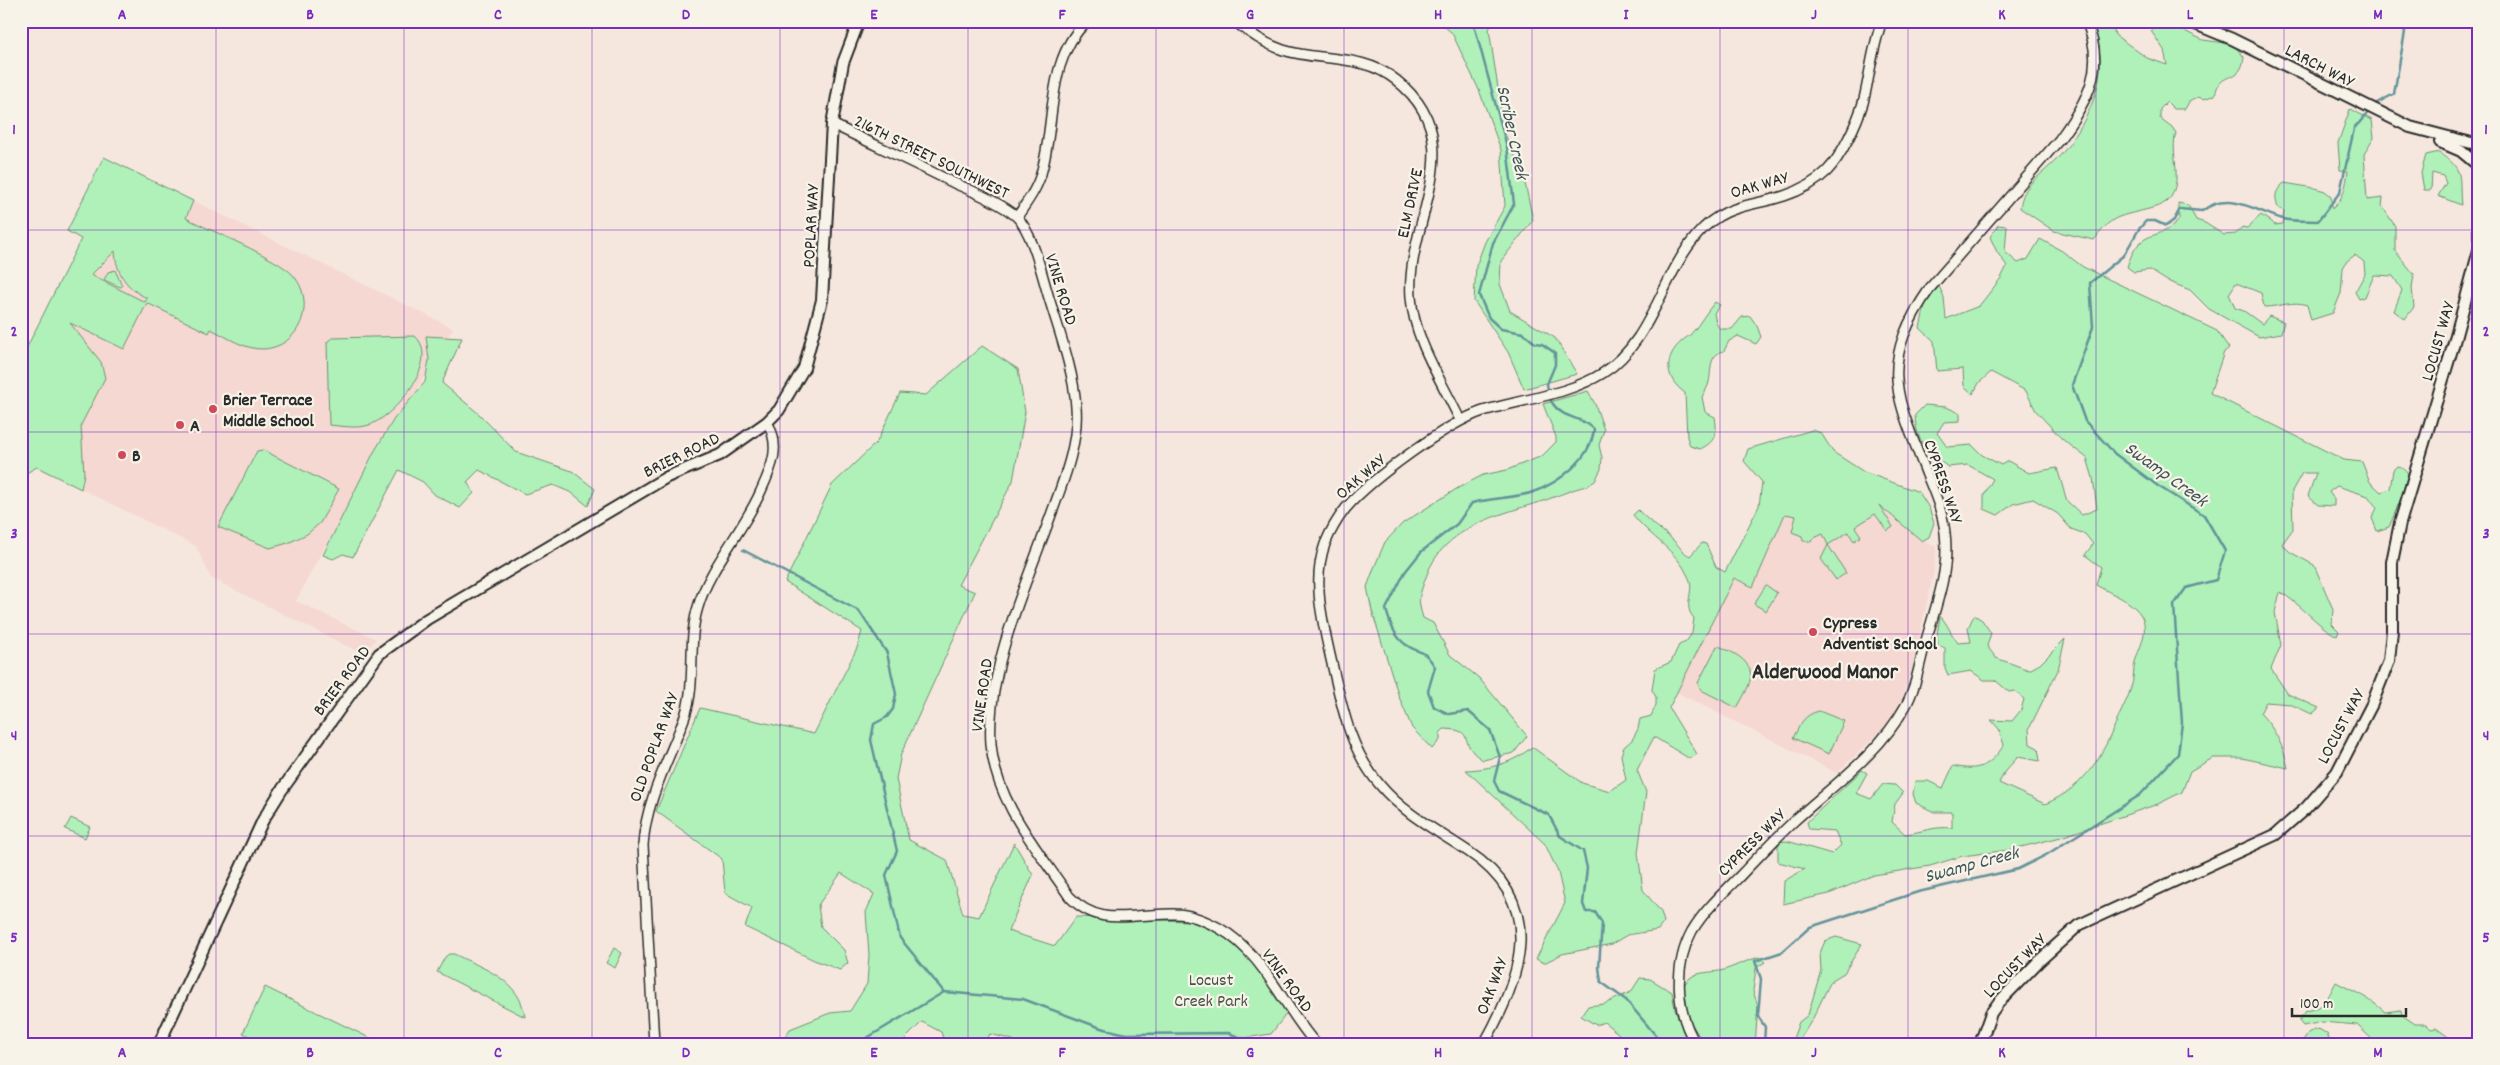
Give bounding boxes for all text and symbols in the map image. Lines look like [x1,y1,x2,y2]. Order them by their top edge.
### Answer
text: A [118,4,127,27]
text: B [306,4,314,27]
text: C [494,4,502,27]
text: D [682,4,691,27]
text: E [870,4,878,27]
text: F [1058,4,1066,27]
text: G [1246,4,1254,27]
text: H [1434,4,1442,27]
text: I [1624,4,1630,27]
text: J [1811,4,1817,27]
text: K [1998,4,2006,27]
text: L [2187,4,2194,27]
text: M [2373,4,2383,27]
street label: LARCH WAY [2280,39,2359,96]
water label: Scriber Creek [1487,83,1534,184]
street label: 216TH STREET SOUTHWEST [849,110,1013,207]
text: 1 [12,119,16,142]
text: 1 [2484,119,2488,142]
street label: ELM DRIVE [1392,166,1431,241]
street label: OAK WAY [1728,166,1793,207]
street label: POPLAR WAY [798,182,827,268]
street label: VINE ROAD [1037,251,1082,329]
street label: LOCUST WAY [2416,298,2463,384]
text: 2 [11,321,18,344]
text: 2 [2483,321,2490,344]
place label: Brier Terrace Middle School [223,389,314,435]
marker: Brier Terrace Middle School [207,403,219,415]
place label: A [190,415,200,440]
marker: A [174,419,186,431]
street label: BRIER ROAD [640,427,724,485]
street label: CYPRESS WAY [1916,436,1968,529]
water label: Swamp Creek [2118,437,2214,516]
place label: B [132,445,141,470]
street label: OAK WAY [1331,448,1393,507]
marker: B [116,449,128,461]
text: 3 [10,523,18,546]
text: 3 [2482,523,2490,546]
place label: Cypress Adventist School [1823,612,1938,658]
marker: Cypress Adventist School [1807,626,1819,638]
street label: BRIER ROAD [308,641,378,722]
street label: VINE ROAD [966,657,1001,734]
district label: Alderwood Manor [1752,658,1899,689]
street label: LOCUST WAY [2312,684,2373,769]
street label: OLD POPLAR WAY [624,688,687,806]
text: 4 [11,725,17,748]
text: 4 [2483,725,2489,748]
street label: CYPRESS WAY [1713,803,1793,883]
water label: Swamp Creek [1922,840,2024,892]
text: 5 [10,927,18,950]
text: 5 [2482,927,2490,950]
street label: LOCUST WAY [1979,928,2054,1005]
street label: VINE ROAD [1254,944,1318,1019]
street label: OAK WAY [1471,953,1516,1019]
park label: Locust Creek Park [1174,969,1248,1015]
scale bar [2292,985,2406,1017]
text: 100 m [2300,994,2333,1016]
text: A [118,1042,127,1065]
text: B [306,1042,314,1065]
text: C [494,1042,502,1065]
text: D [682,1042,691,1065]
text: E [870,1042,878,1065]
text: F [1058,1042,1066,1065]
text: G [1246,1042,1254,1065]
text: H [1434,1042,1442,1065]
text: I [1624,1042,1630,1065]
text: J [1811,1042,1817,1065]
text: K [1998,1042,2006,1065]
text: L [2187,1042,2194,1065]
text: M [2373,1042,2383,1065]

